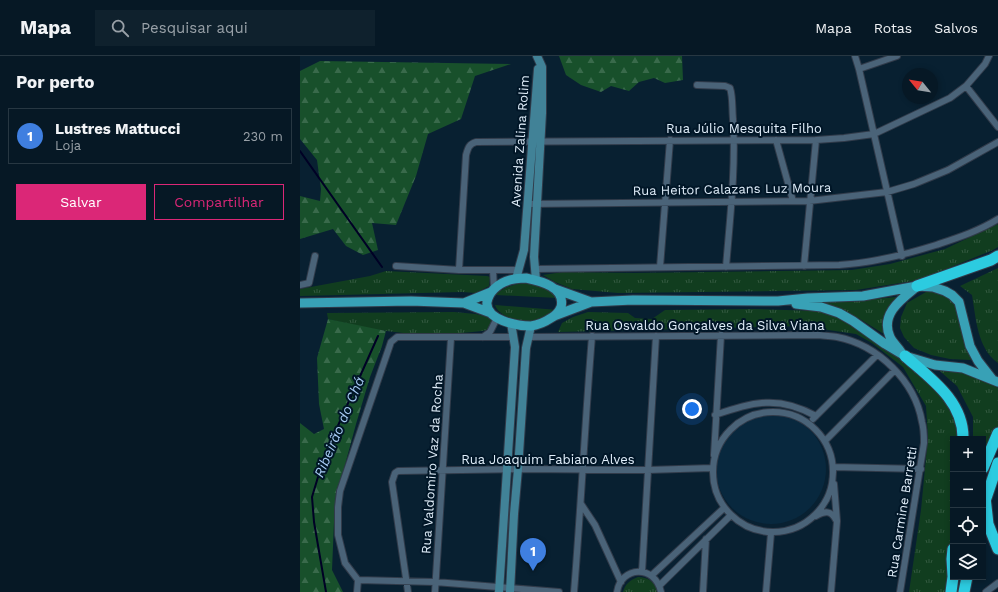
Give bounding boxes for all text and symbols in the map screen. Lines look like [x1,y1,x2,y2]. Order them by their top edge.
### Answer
search box [95,10,375,46]
text: Mapa [20,16,71,39]
icon: search [109,17,131,39]
text: Pesquisar aqui [141,19,248,37]
text: Mapa [815,20,852,36]
text: Rotas [874,20,912,36]
text: Salvos [934,20,978,36]
north arrow [902,68,938,104]
text: Por perto [16,72,94,92]
street label: Avenida Zalina Rolim [508,75,532,207]
text: Lustres Mattucci [55,120,180,138]
street label: Rua Júlio Mesquita Filho [666,121,822,136]
text: 1 [27,129,33,144]
text: 230 m [243,129,283,144]
text: Loja [55,138,81,153]
street label: Rua Heitor Calazans Luz Moura [633,180,832,198]
button: Salvar [16,184,146,220]
button: Compartilhar [154,184,284,220]
street label: Rua Osvaldo Gonçalves da Silva Viana [585,318,825,333]
street label: Rua Valdomiro Vaz da Rocha [418,373,446,554]
water label: Ribeirão do Chá [311,374,368,480]
your location [682,399,702,419]
map controls [950,436,986,580]
button: + [950,436,986,472]
street label: Rua Carmine Barretti [884,445,920,579]
street label: Rua Joaquim Fabiano Alves [461,452,635,467]
button: − [950,472,986,508]
button: locate [950,508,986,544]
pin: 1 [520,538,546,571]
button: layers [950,544,986,580]

